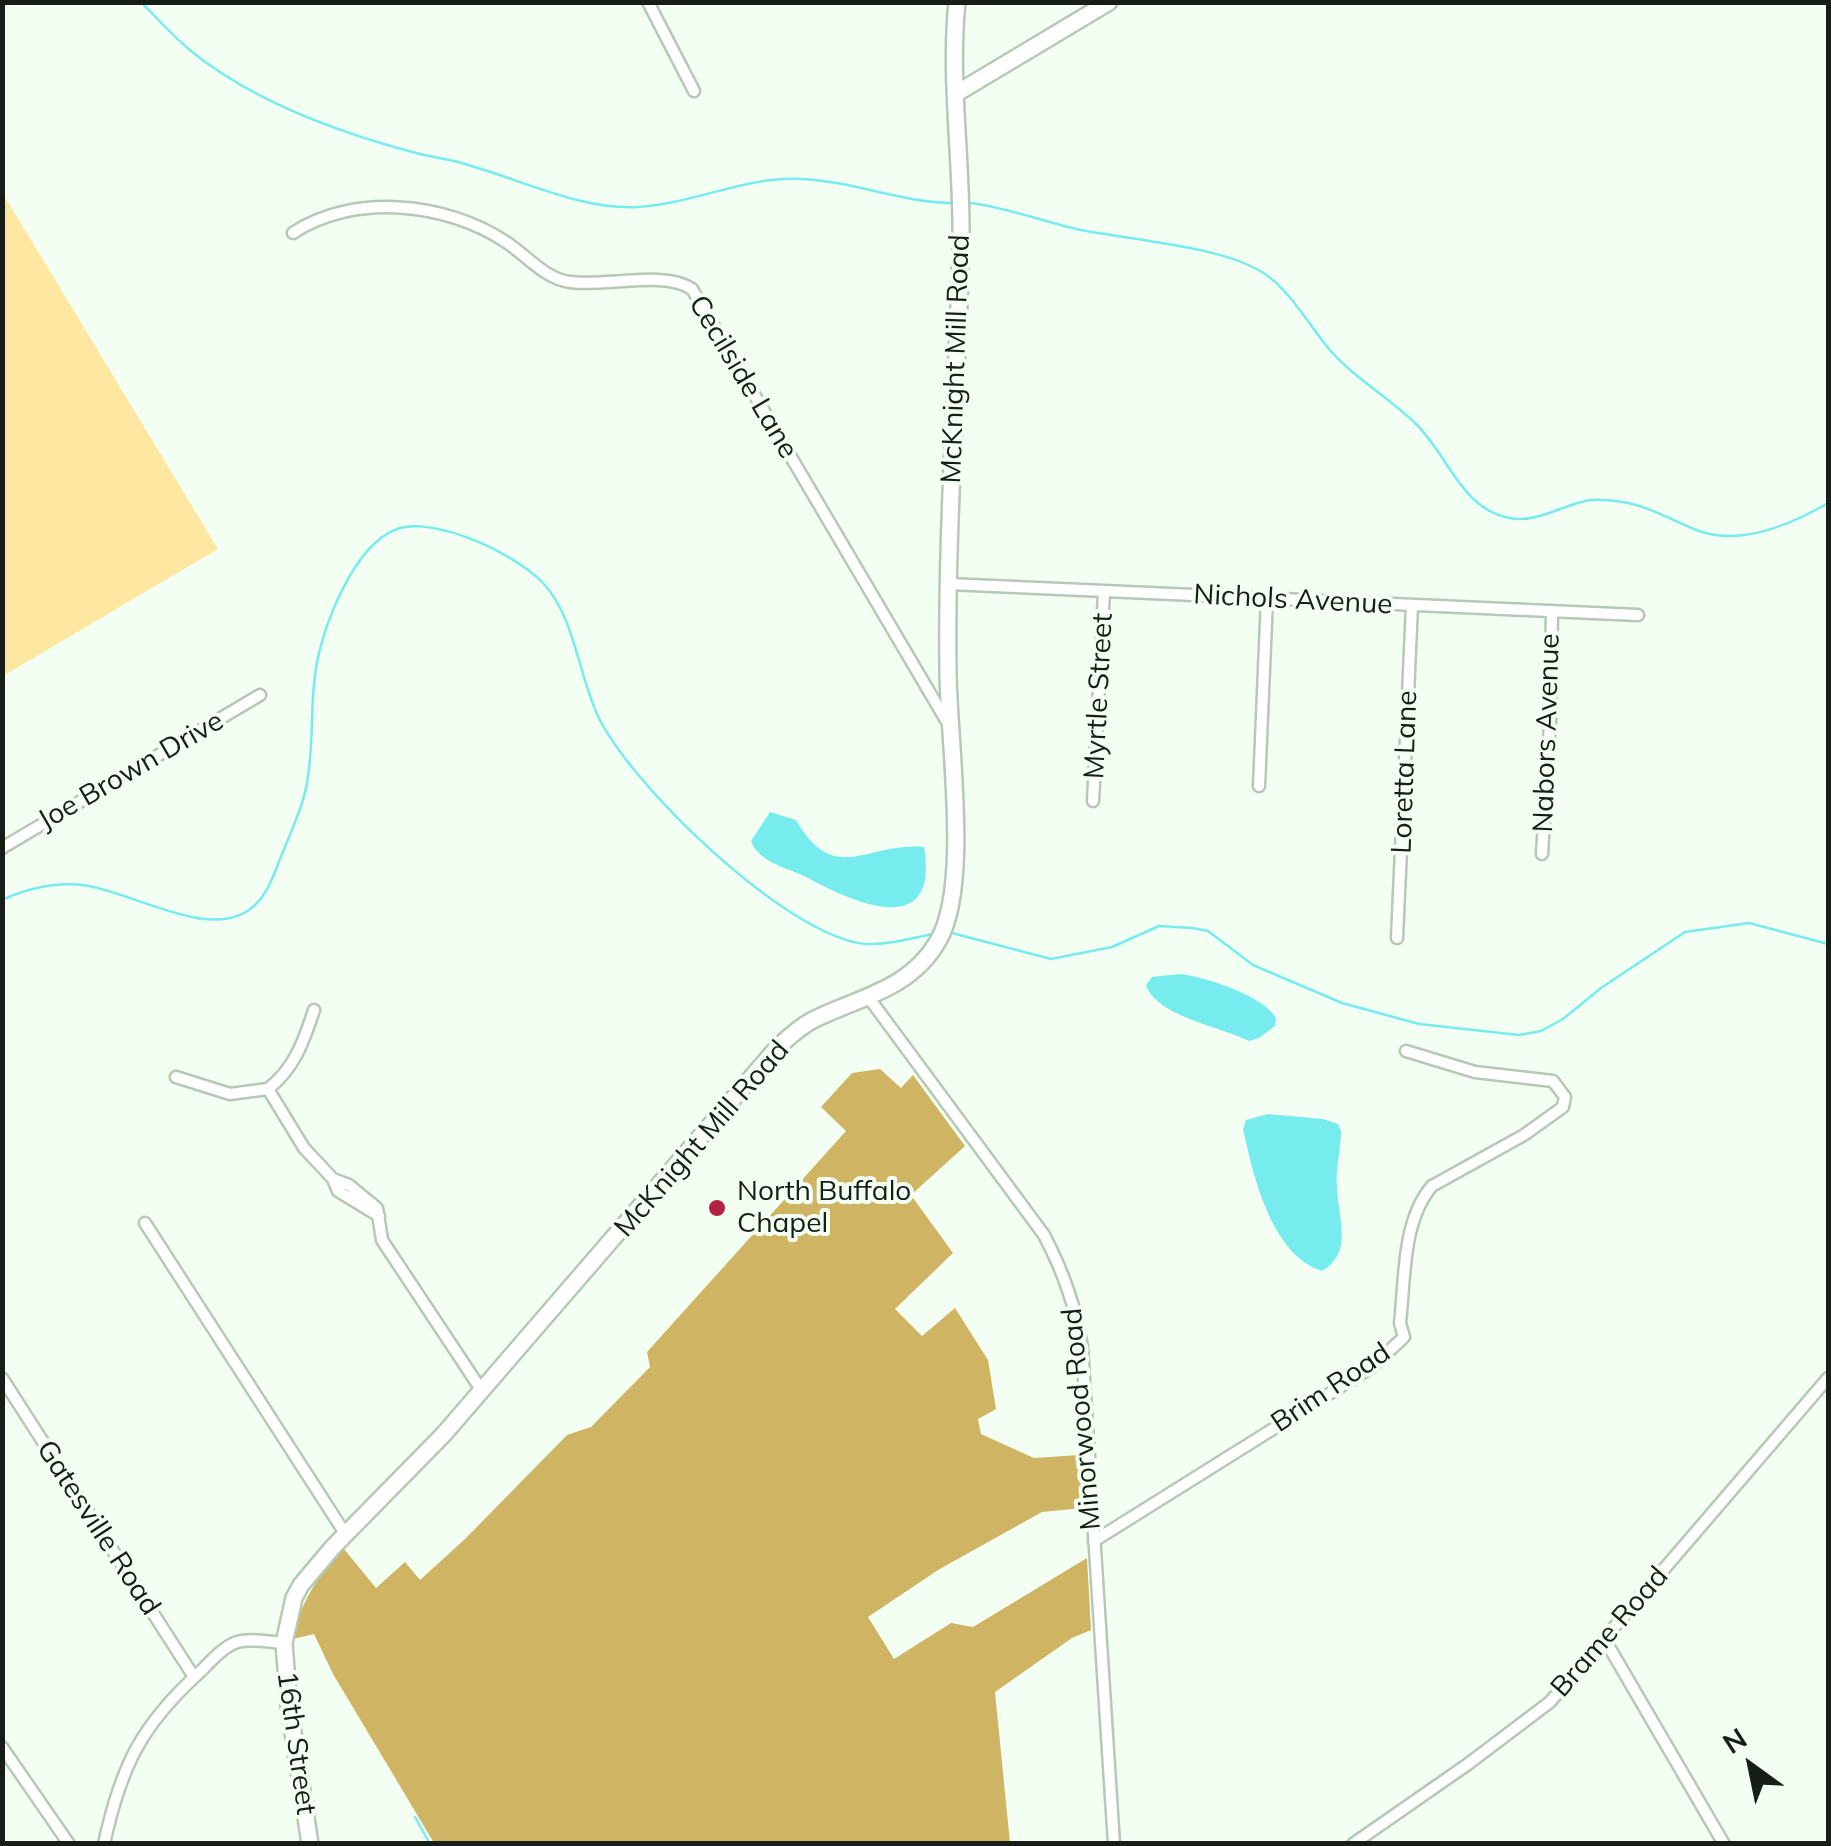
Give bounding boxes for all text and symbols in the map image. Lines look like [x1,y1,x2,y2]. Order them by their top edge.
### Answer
street label: McKnight Mill Road [935,234,977,484]
street label: Cecilside Lane [681,289,805,465]
street label: Nichols Avenue [1193,578,1393,622]
street label: Myrtle Street [1078,612,1120,780]
street label: Nabors Avenue [1527,633,1567,833]
street label: Loretta Lane [1385,690,1425,854]
street label: Joe Brown Drive [32,704,230,838]
street label: McKnight Mill Road [608,1034,796,1244]
place label: North Buffalo Chapel [737,1175,911,1241]
marker: North Buffalo Chapel [706,1197,728,1219]
street label: Minorwood Road [1056,1306,1108,1532]
street label: Brim Road [1265,1336,1397,1440]
street label: Gatesville Road [29,1434,167,1622]
street label: Brame Road [1544,1560,1676,1704]
street label: 16th Street [269,1669,323,1817]
north arrow [1701,1716,1801,1816]
text: N [1716,1720,1753,1761]

